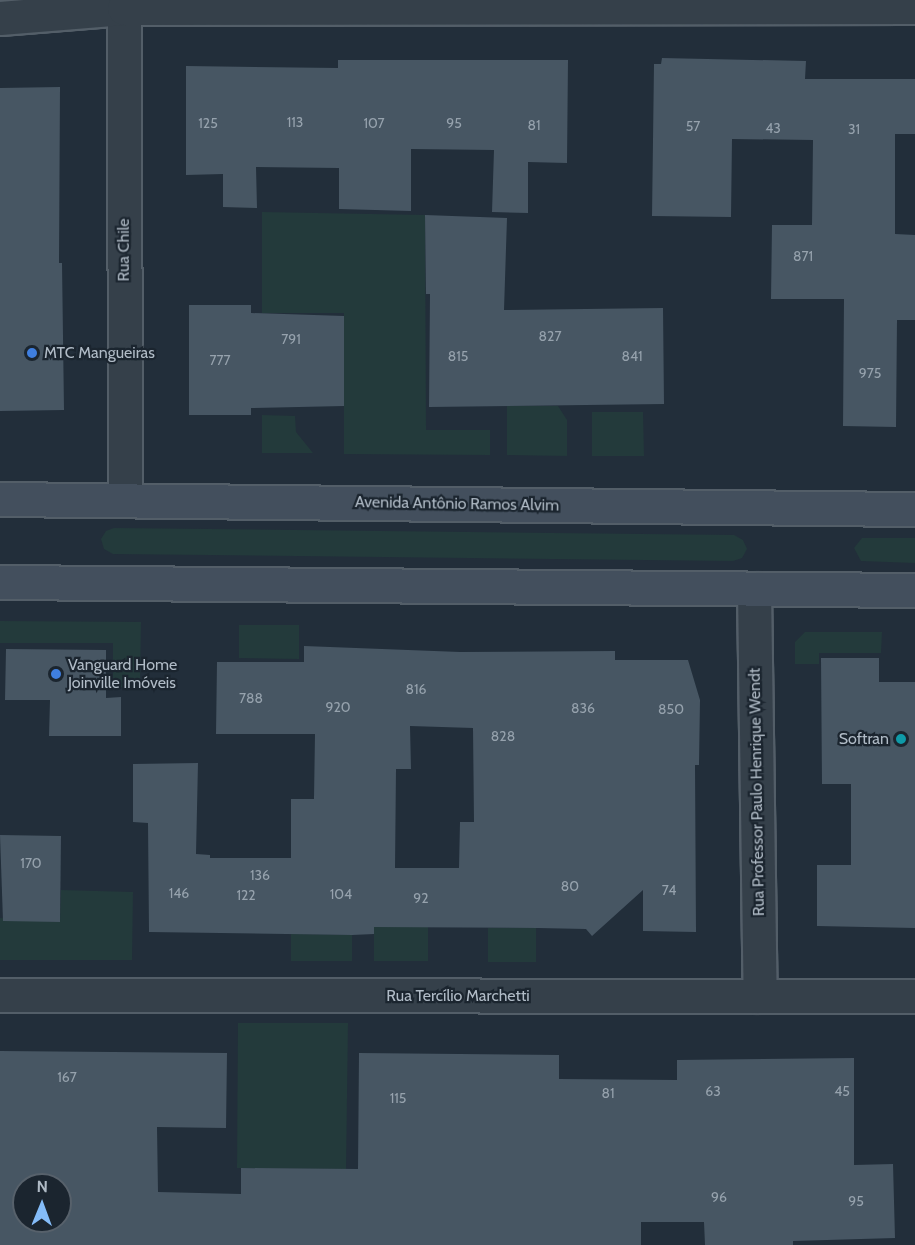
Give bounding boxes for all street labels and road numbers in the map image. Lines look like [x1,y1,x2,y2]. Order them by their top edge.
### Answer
street label: Rua Chile [114,219,134,281]
street label: Avenida Antônio Ramos Alvim [355,493,559,515]
street label: Rua Professor Paulo Henrique Wendt [745,668,769,916]
street label: Rua Tercílio Marchetti [386,986,530,1006]

